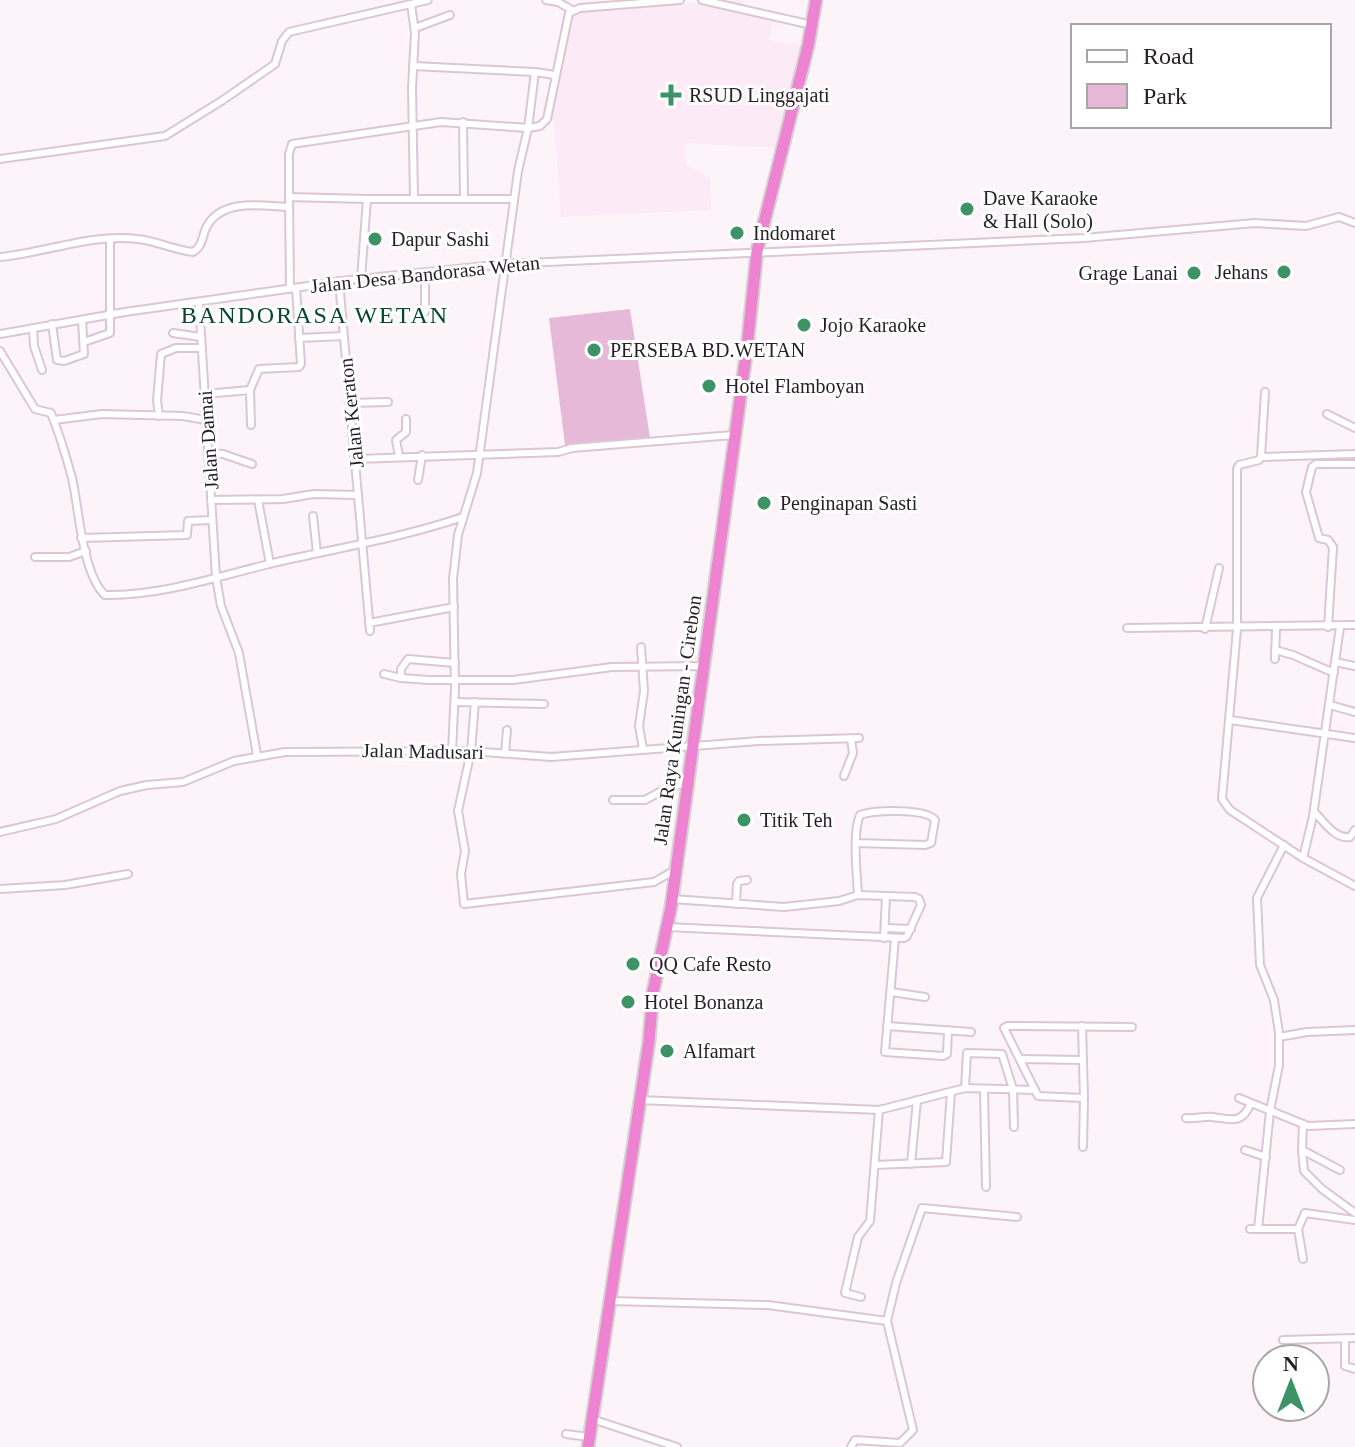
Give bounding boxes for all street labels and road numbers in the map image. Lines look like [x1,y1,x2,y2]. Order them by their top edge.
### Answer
street label: Jalan Desa Bandorasa Wetan [309,251,541,297]
street label: Jalan Keraton [334,357,368,469]
street label: Jalan Damai [194,389,222,490]
street label: Jalan Raya Kuningan - Cirebon [649,594,706,847]
street label: Jalan Madusari [362,739,484,763]

